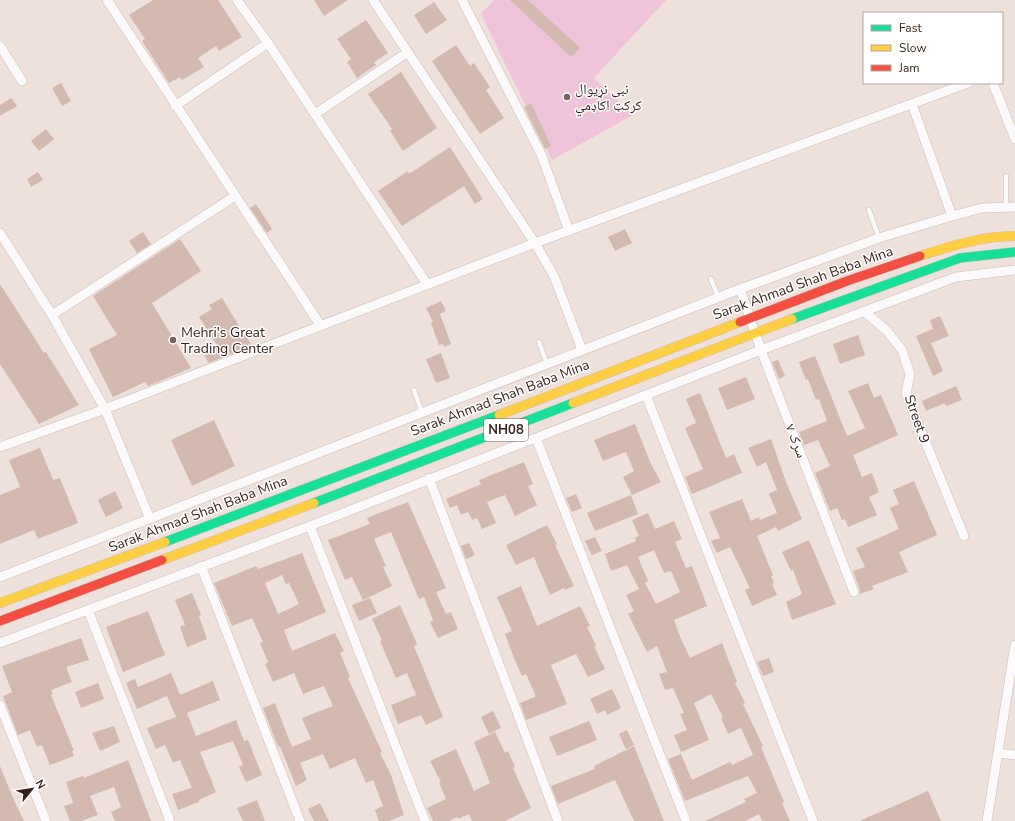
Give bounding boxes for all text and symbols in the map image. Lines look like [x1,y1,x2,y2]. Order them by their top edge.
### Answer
legend [863,12,1003,84]
text: Fast [899,20,922,36]
text: Slow [899,40,927,56]
text: Jam [898,60,920,76]
place label: نبی نړیوال کرکټ اکاډمي [575,80,642,116]
marker: نبی نړیوال کرکټ اکاډمي [562,92,572,102]
street label: Sarak Ahmad Shah Baba Mina [710,241,896,325]
place label: Mehri's Great Trading Center [181,323,274,358]
marker: Mehri's Great Trading Center [168,335,178,345]
street label: Sarak Ahmad Shah Baba Mina [408,355,592,441]
street label: Street 9 [900,392,934,446]
road number: NH08 [484,419,528,441]
street label: سرک ۷ [781,421,811,461]
street label: Sarak Ahmad Shah Baba Mina [106,471,290,557]
north arrow [12,769,52,809]
text: N [32,777,49,792]

